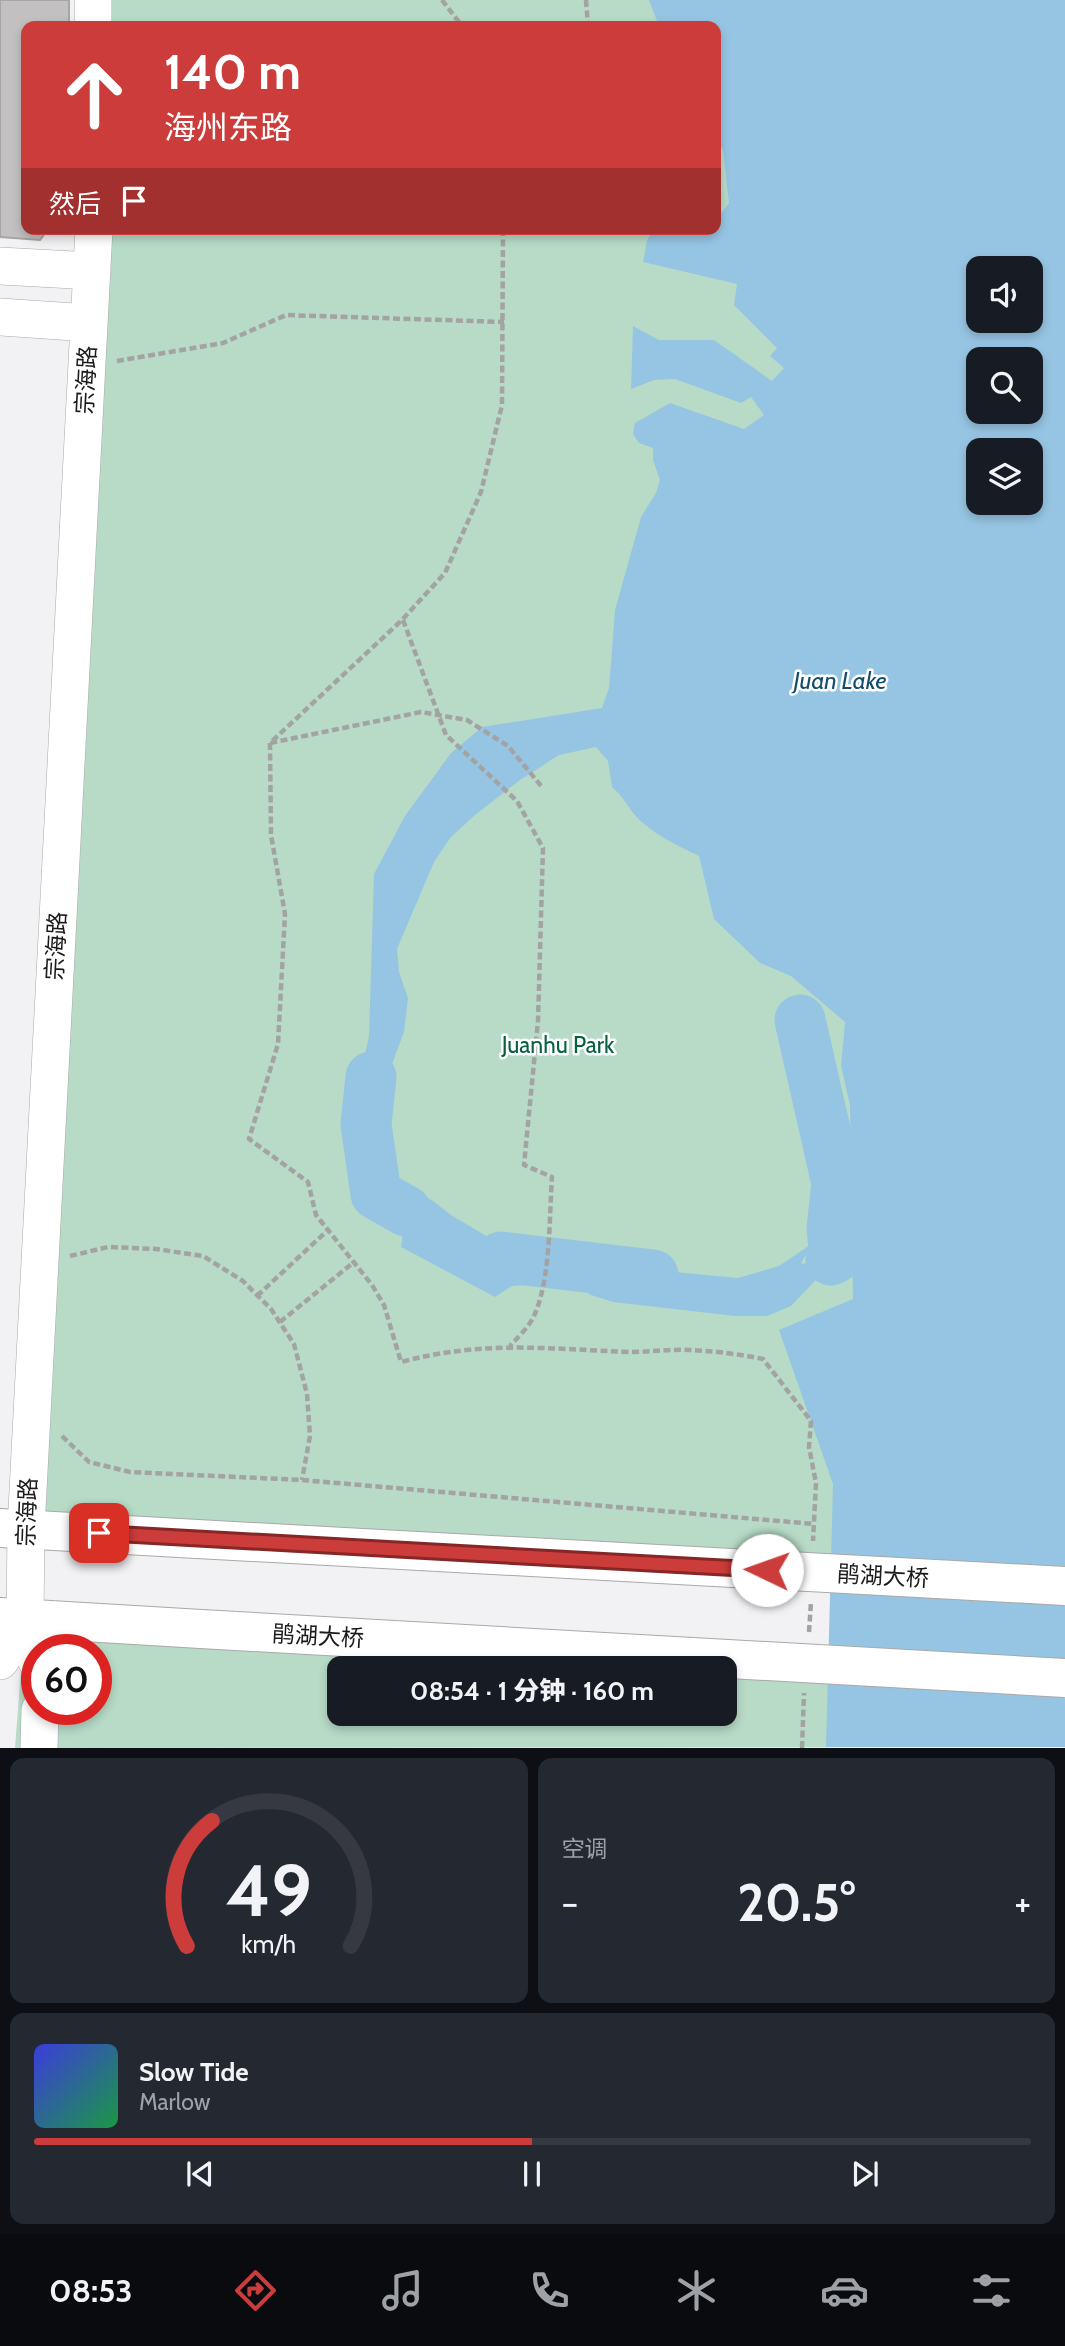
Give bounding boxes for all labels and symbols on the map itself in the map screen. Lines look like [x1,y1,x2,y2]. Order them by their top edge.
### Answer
street label: 宗海路 [70,345,102,415]
water label: Juan Lake [791,666,887,695]
street label: 宗海路 [40,911,72,981]
park label: Juanhu Park [501,1031,615,1059]
street label: 宗海路 [12,1477,42,1547]
pin [69,1503,129,1563]
position arrow [730,1533,804,1607]
street label: 鹃湖大桥 [836,1560,930,1592]
street label: 鹃湖大桥 [271,1620,365,1652]
speed limit sign: 60 [21,1634,112,1725]

